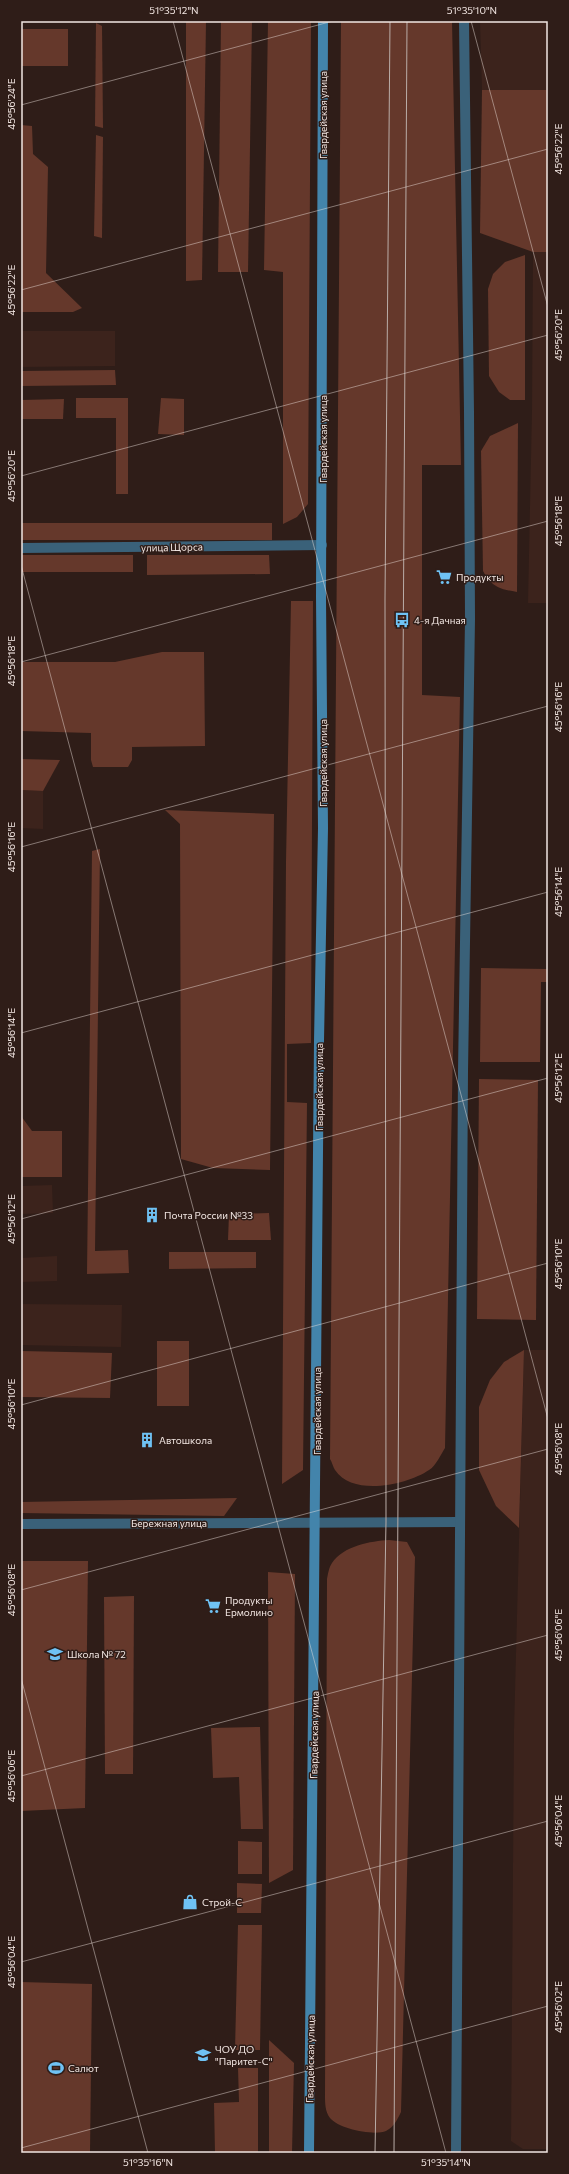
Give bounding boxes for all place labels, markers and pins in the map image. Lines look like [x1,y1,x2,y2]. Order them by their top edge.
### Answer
supermarket icon: Продукты [435,568,453,586]
place label: Продукты [456,571,503,583]
bus stop icon: 4-я Дачная [393,611,411,629]
place label: 4-я Дачная [414,614,466,626]
building icon: Почта России №33 [143,1206,161,1224]
place label: Почта России №33 [164,1209,253,1221]
building icon: Автошкола [138,1431,156,1449]
place label: Автошкола [159,1434,212,1446]
place label: Продукты Ермолино [225,1594,273,1618]
supermarket icon: Продукты Ермолино [204,1597,222,1615]
school or university icon: Школа № 72 [46,1645,64,1663]
place label: Школа № 72 [67,1648,126,1660]
shop icon: Строй-С [181,1893,199,1911]
place label: Строй-С [202,1896,242,1908]
place label: ЧОУ ДО "Паритет-С" [215,2043,273,2067]
school or university icon: ЧОУ ДО "Паритет-С" [194,2046,212,2064]
sports icon: Салют [47,2059,65,2077]
place label: Салют [68,2062,99,2074]

